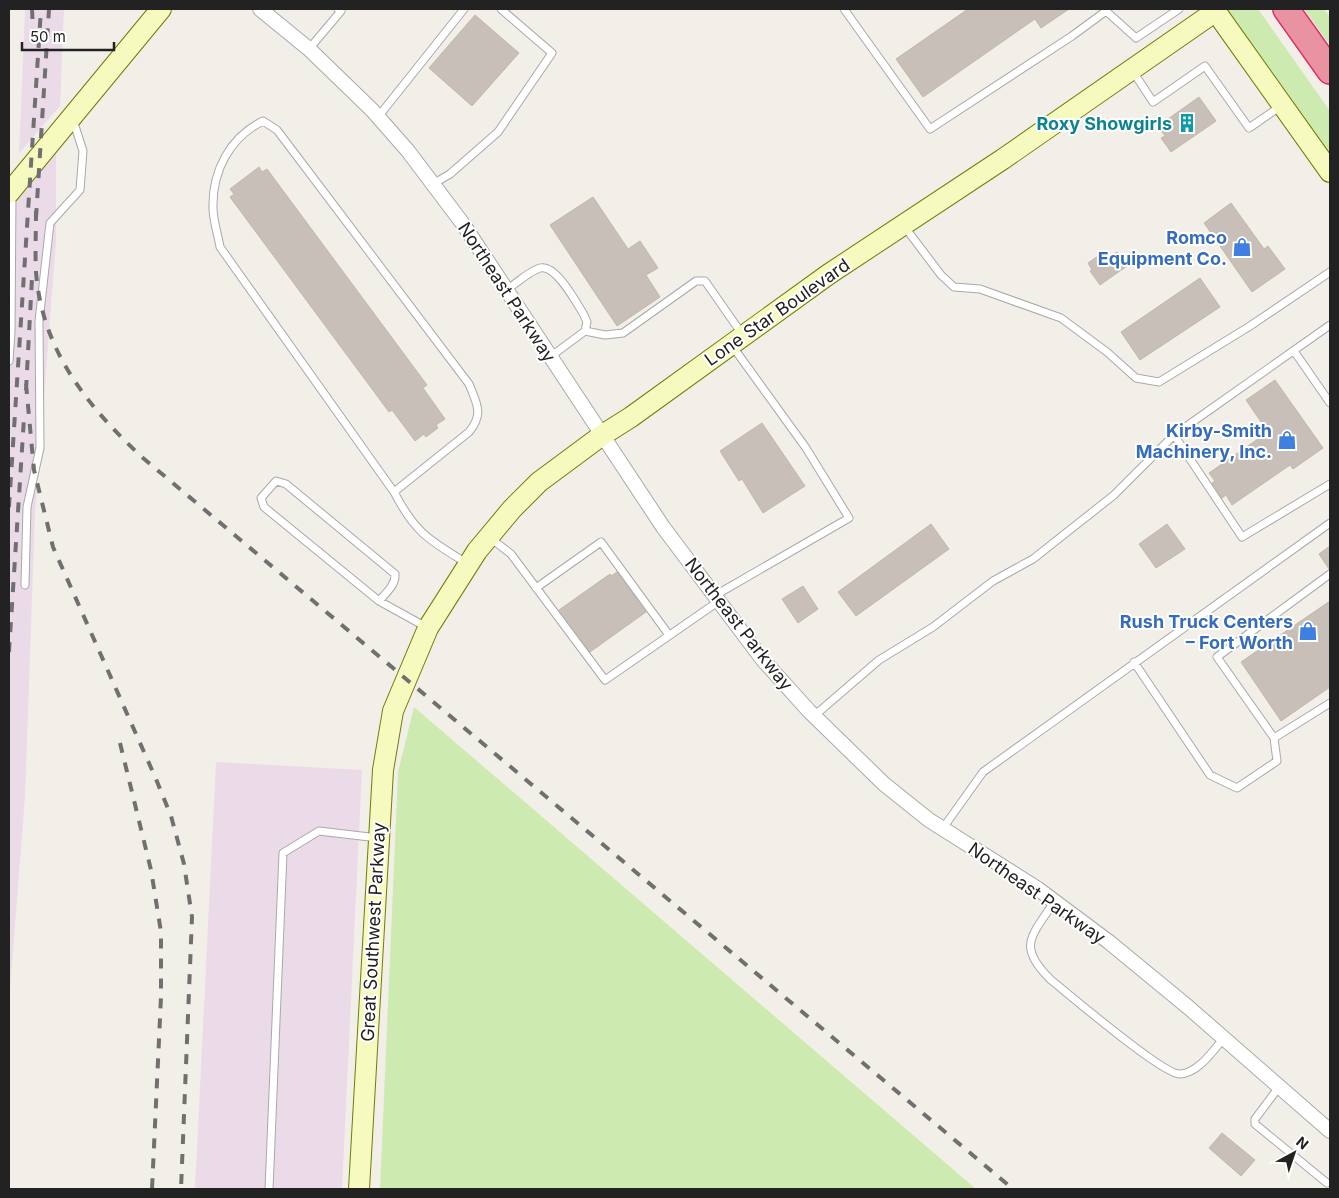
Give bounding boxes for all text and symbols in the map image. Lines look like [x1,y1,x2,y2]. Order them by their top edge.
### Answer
scale bar [22,20,115,52]
text: 50 m [30,27,66,46]
building icon: Roxy Showgirls [1176,112,1198,134]
place label: Roxy Showgirls [1037,113,1172,134]
street label: Northeast Parkway [454,218,560,366]
place label: Romco Equipment Co. [1098,227,1227,269]
shop icon: Romco Equipment Co. [1231,236,1253,258]
street label: Lone Star Boulevard [701,254,853,370]
place label: Kirby-Smith Machinery, Inc. [1136,420,1272,462]
shop icon: Kirby-Smith Machinery, Inc. [1276,429,1298,451]
street label: Northeast Parkway [681,554,797,694]
place label: Rush Truck Centers – Fort Worth [1120,611,1293,653]
shop icon: Rush Truck Centers – Fort Worth [1297,620,1319,642]
street label: Great Southwest Parkway [357,822,389,1042]
street label: Northeast Parkway [964,838,1110,948]
north arrow [1269,1128,1319,1178]
text: N [1293,1133,1312,1153]

